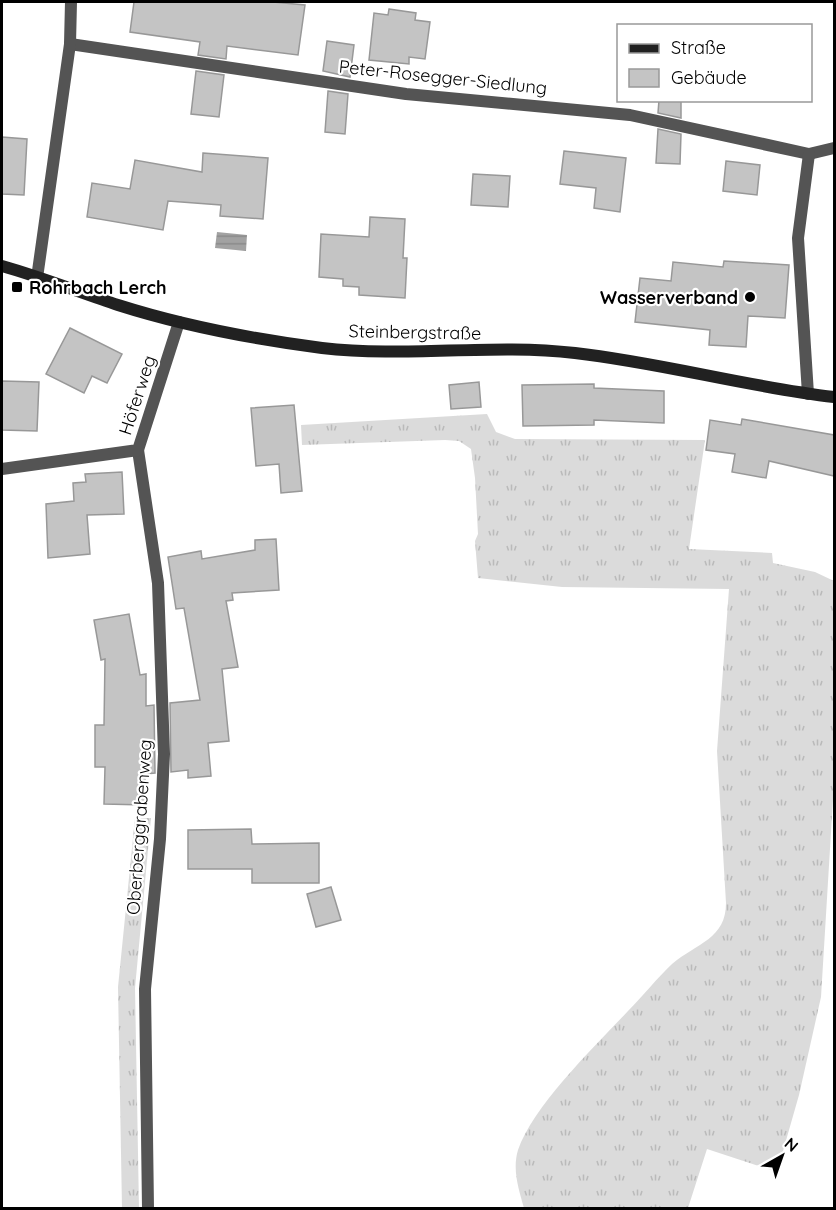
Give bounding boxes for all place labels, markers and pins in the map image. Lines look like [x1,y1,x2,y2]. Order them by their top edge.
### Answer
place label: Rohrbach Lerch [29,276,166,299]
marker: Rohrbach Lerch [10,280,24,294]
place label: Wasserverband [600,286,738,309]
marker: Wasserverband [743,290,757,304]

